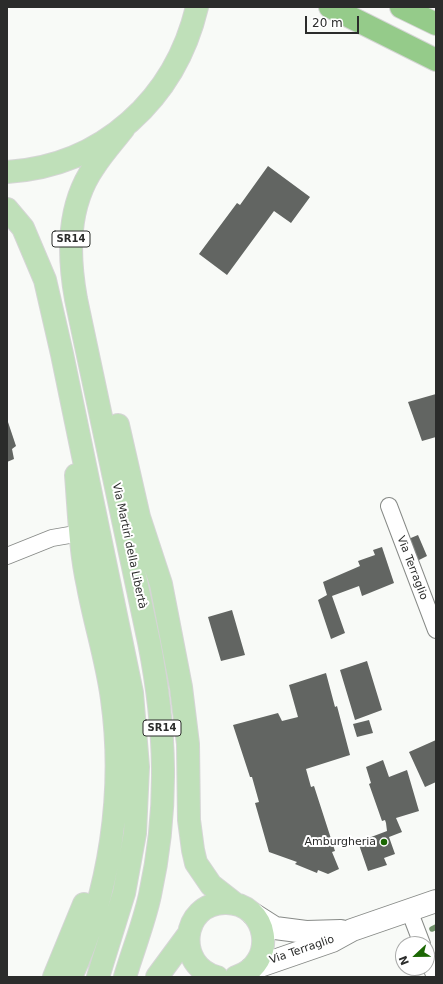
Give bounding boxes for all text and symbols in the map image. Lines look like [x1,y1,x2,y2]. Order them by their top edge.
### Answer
scale bar [307,8,361,34]
text: 20 m [312,16,343,30]
road number: SR14 [52,231,90,247]
street label: Via Martiri della Libertà [109,482,149,610]
street label: Via Terraglio [394,534,430,602]
road number: SR14 [143,720,181,736]
place label: Amburgheria [304,835,376,849]
marker: Amburgheria [379,837,389,847]
street label: Via Terraglio [268,933,336,967]
north arrow [395,936,435,976]
text: N [397,954,412,967]

